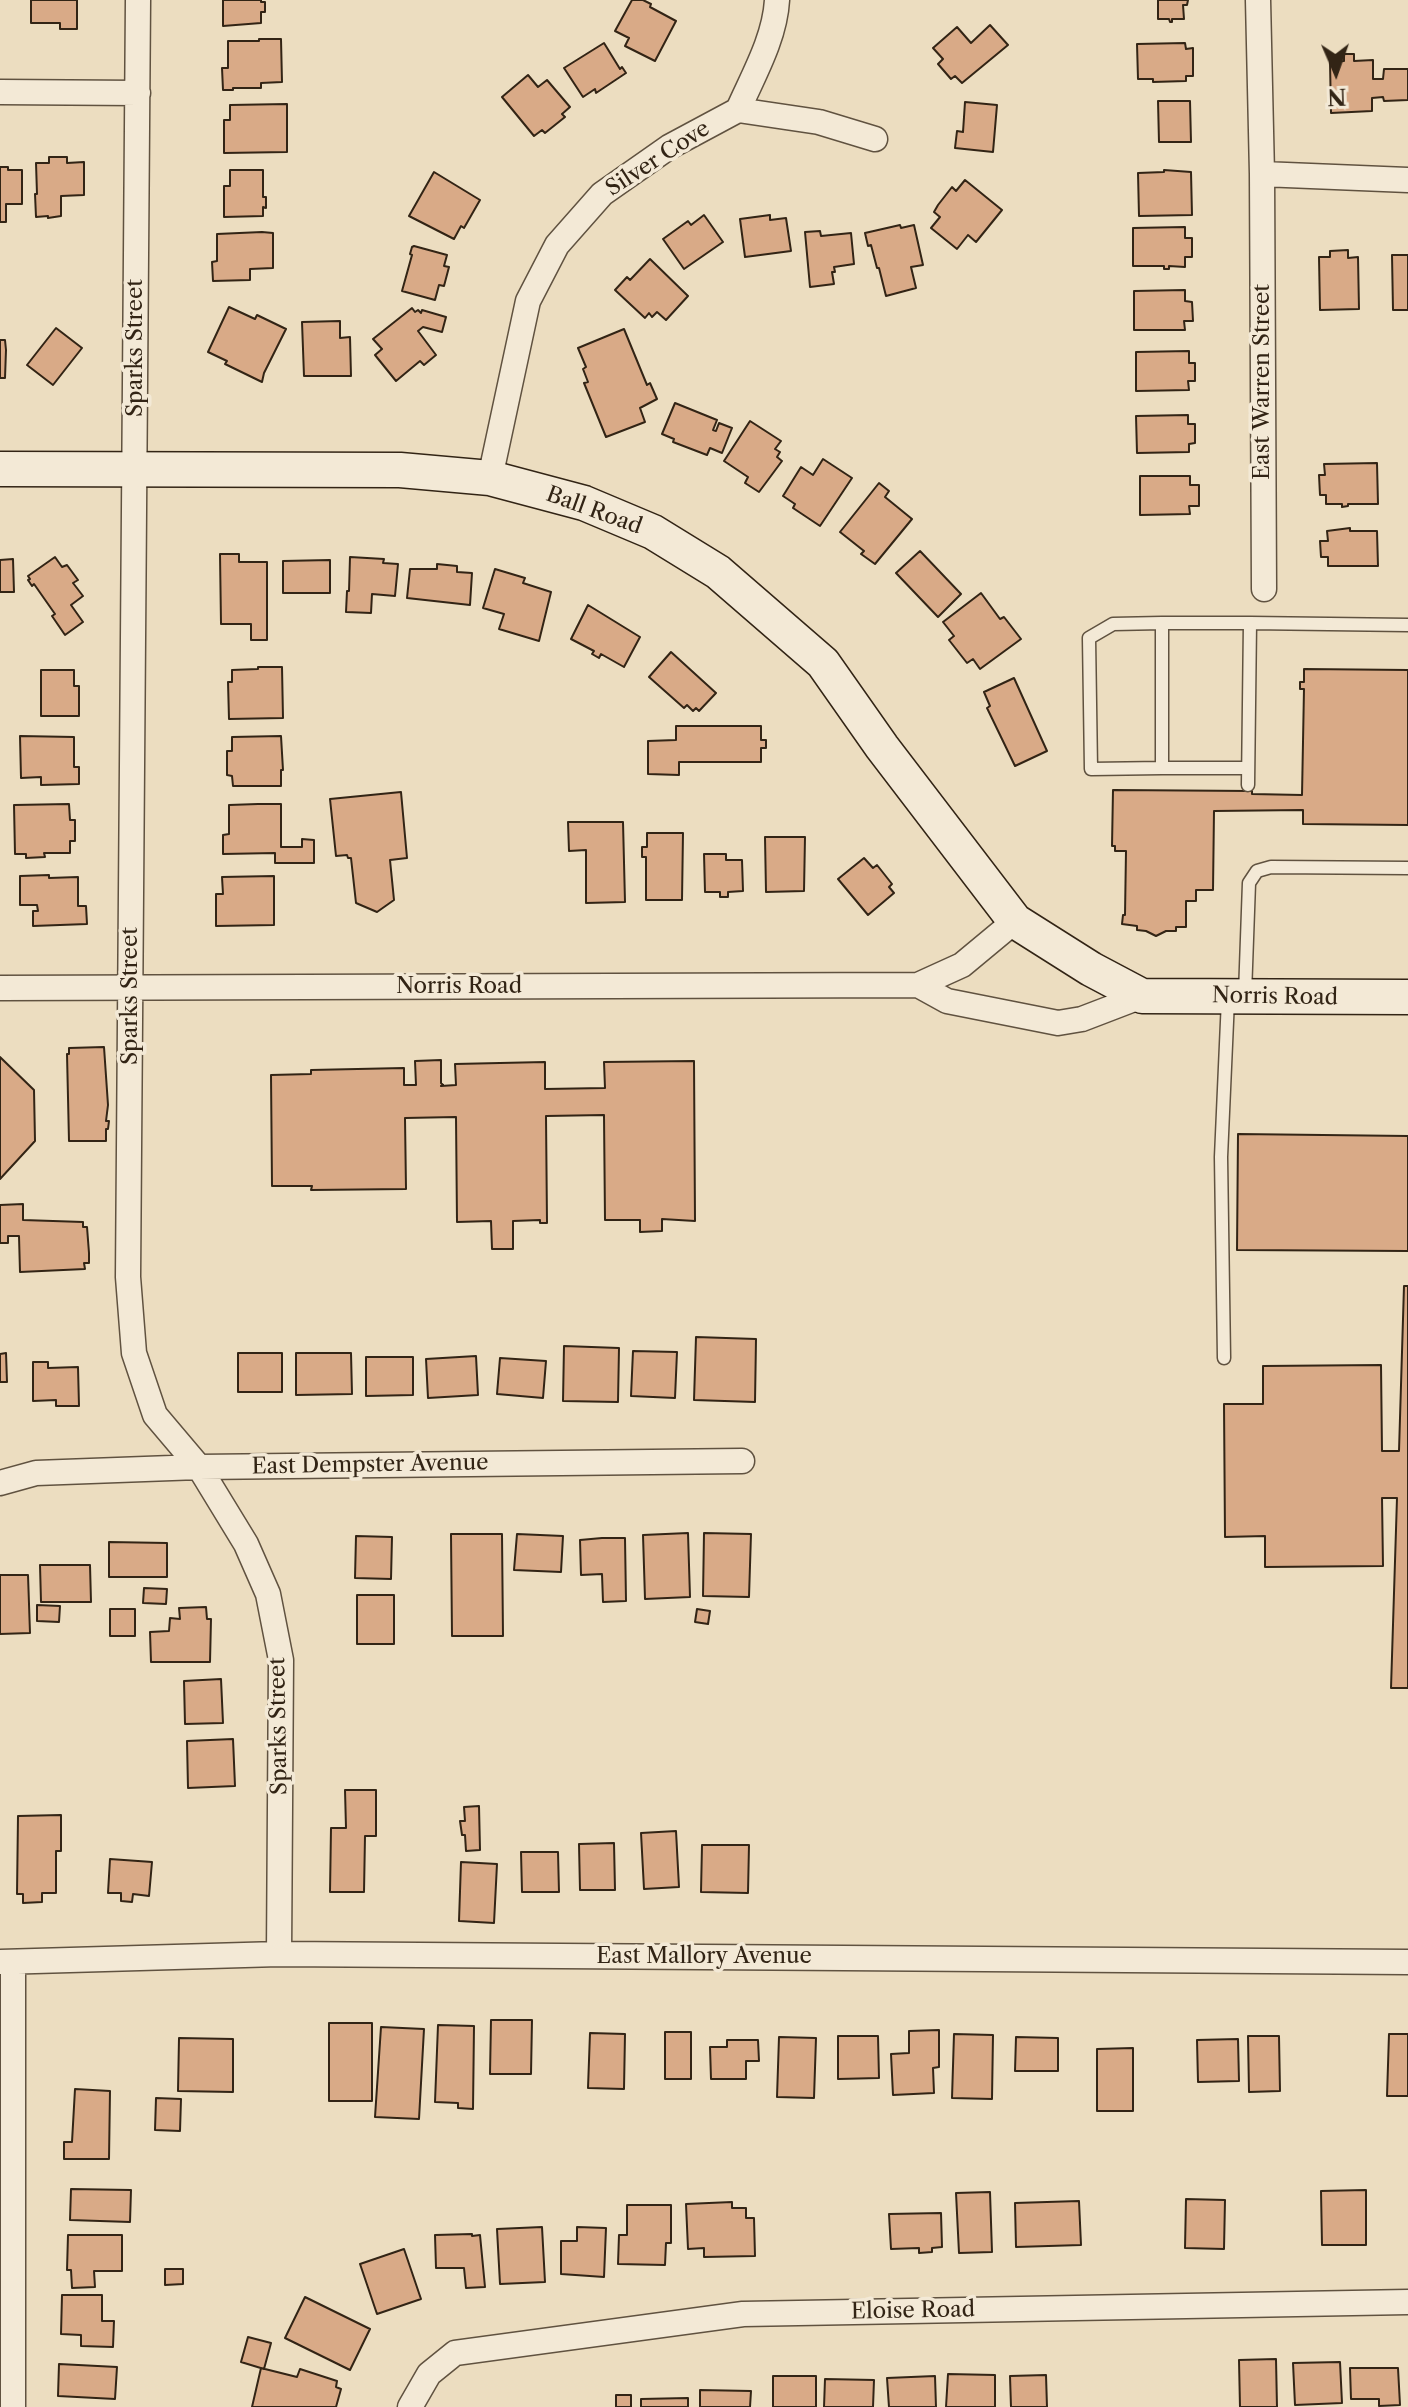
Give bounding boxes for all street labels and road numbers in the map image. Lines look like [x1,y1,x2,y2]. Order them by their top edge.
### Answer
street label: Silver Cove [601,116,715,202]
street label: Sparks Street [123,279,149,417]
street label: East Warren Street [1250,284,1276,480]
street label: Ball Road [542,481,646,541]
street label: Sparks Street [118,927,144,1065]
street label: Norris Road [396,974,522,1000]
street label: Norris Road [1212,983,1338,1011]
street label: East Dempster Avenue [251,1450,489,1480]
street label: Sparks Street [265,1657,293,1795]
street label: East Mallory Avenue [596,1944,812,1970]
street label: Eloise Road [851,2297,975,2325]

